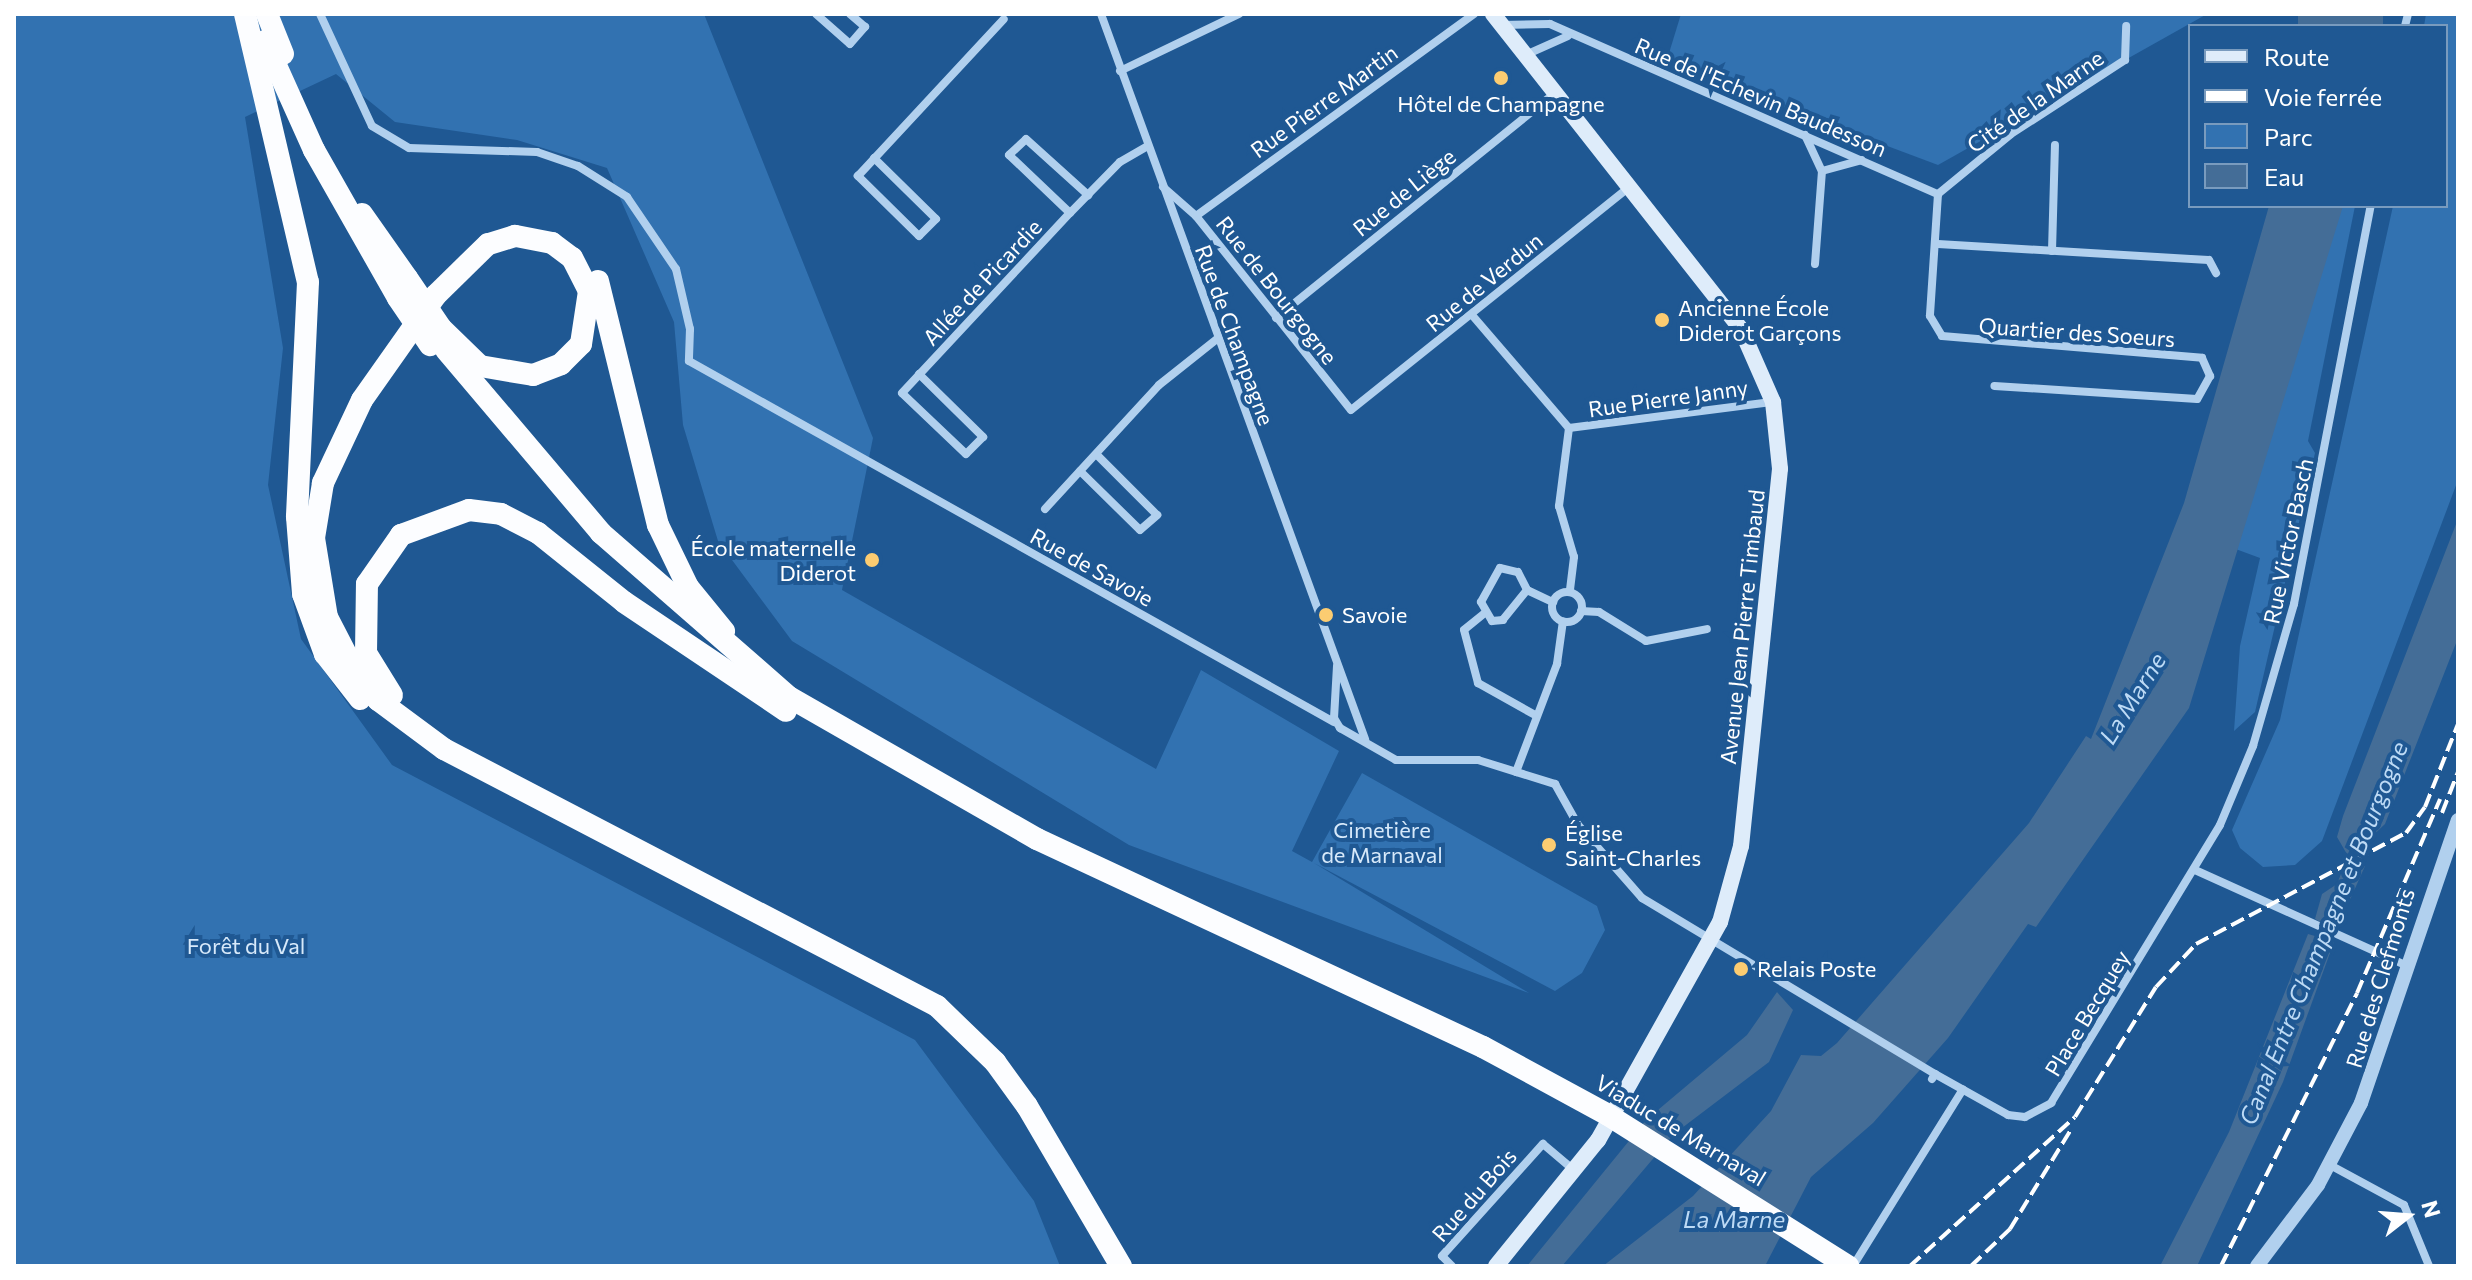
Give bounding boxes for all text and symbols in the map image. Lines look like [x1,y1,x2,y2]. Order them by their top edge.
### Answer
legend [2188,24,2448,208]
street label: Rue de l'Echevin Baudesson [1631,32,1891,162]
street label: Rue Pierre Martin [1245,39,1403,163]
text: Route [2264,42,2329,71]
street label: Cité de la Marne [1962,44,2108,158]
marker: Hôtel de Champagne [1492,69,1510,87]
text: Voie ferrée [2264,82,2382,111]
place label: Hôtel de Champagne [1397,91,1605,117]
text: Parc [2264,122,2313,151]
street label: Rue de Liège [1347,143,1461,241]
text: Eau [2264,162,2304,191]
street label: Rue de Bourgogne [1211,211,1343,369]
street label: Allée de Picardie [917,214,1047,350]
street label: Rue de Verdun [1420,227,1548,337]
street label: Rue de Champagne [1190,241,1280,429]
place label: Ancienne École Diderot Garçons [1678,294,1841,346]
marker: Ancienne École Diderot Garçons [1653,311,1671,329]
street label: Quartier des Soeurs [1978,312,2176,352]
street label: Rue Pierre Janny [1586,374,1750,422]
street label: Rue Victor Basch [2258,456,2318,626]
street label: Avenue Jean Pierre Timbaud [1714,488,1770,766]
street label: Rue de Savoie [1026,522,1158,612]
place label: École maternelle Diderot [691,534,856,586]
marker: École maternelle Diderot [863,551,881,569]
place label: Savoie [1342,602,1407,628]
marker: Savoie [1317,606,1335,624]
water label: La Marne [2093,647,2171,749]
water label: Canal Entre Champagne et Bourgogne [2233,737,2413,1129]
park label: Cimetière de Marnaval [1321,816,1443,868]
place label: Église Saint-Charles [1565,819,1701,870]
marker: Église Saint-Charles [1540,836,1558,854]
street label: Rue des Clefmonts [2340,885,2420,1071]
park label: Forêt du Val [187,933,305,959]
street label: Place Becquey [2039,945,2135,1081]
place label: Relais Poste [1757,956,1876,982]
marker: Relais Poste [1732,960,1750,978]
street label: Viaduc de Marnaval [1591,1069,1771,1191]
street label: Rue du Bois [1426,1143,1522,1247]
north arrow [2368,1176,2448,1256]
text: N [2416,1197,2447,1221]
water label: La Marne [1683,1205,1785,1233]

